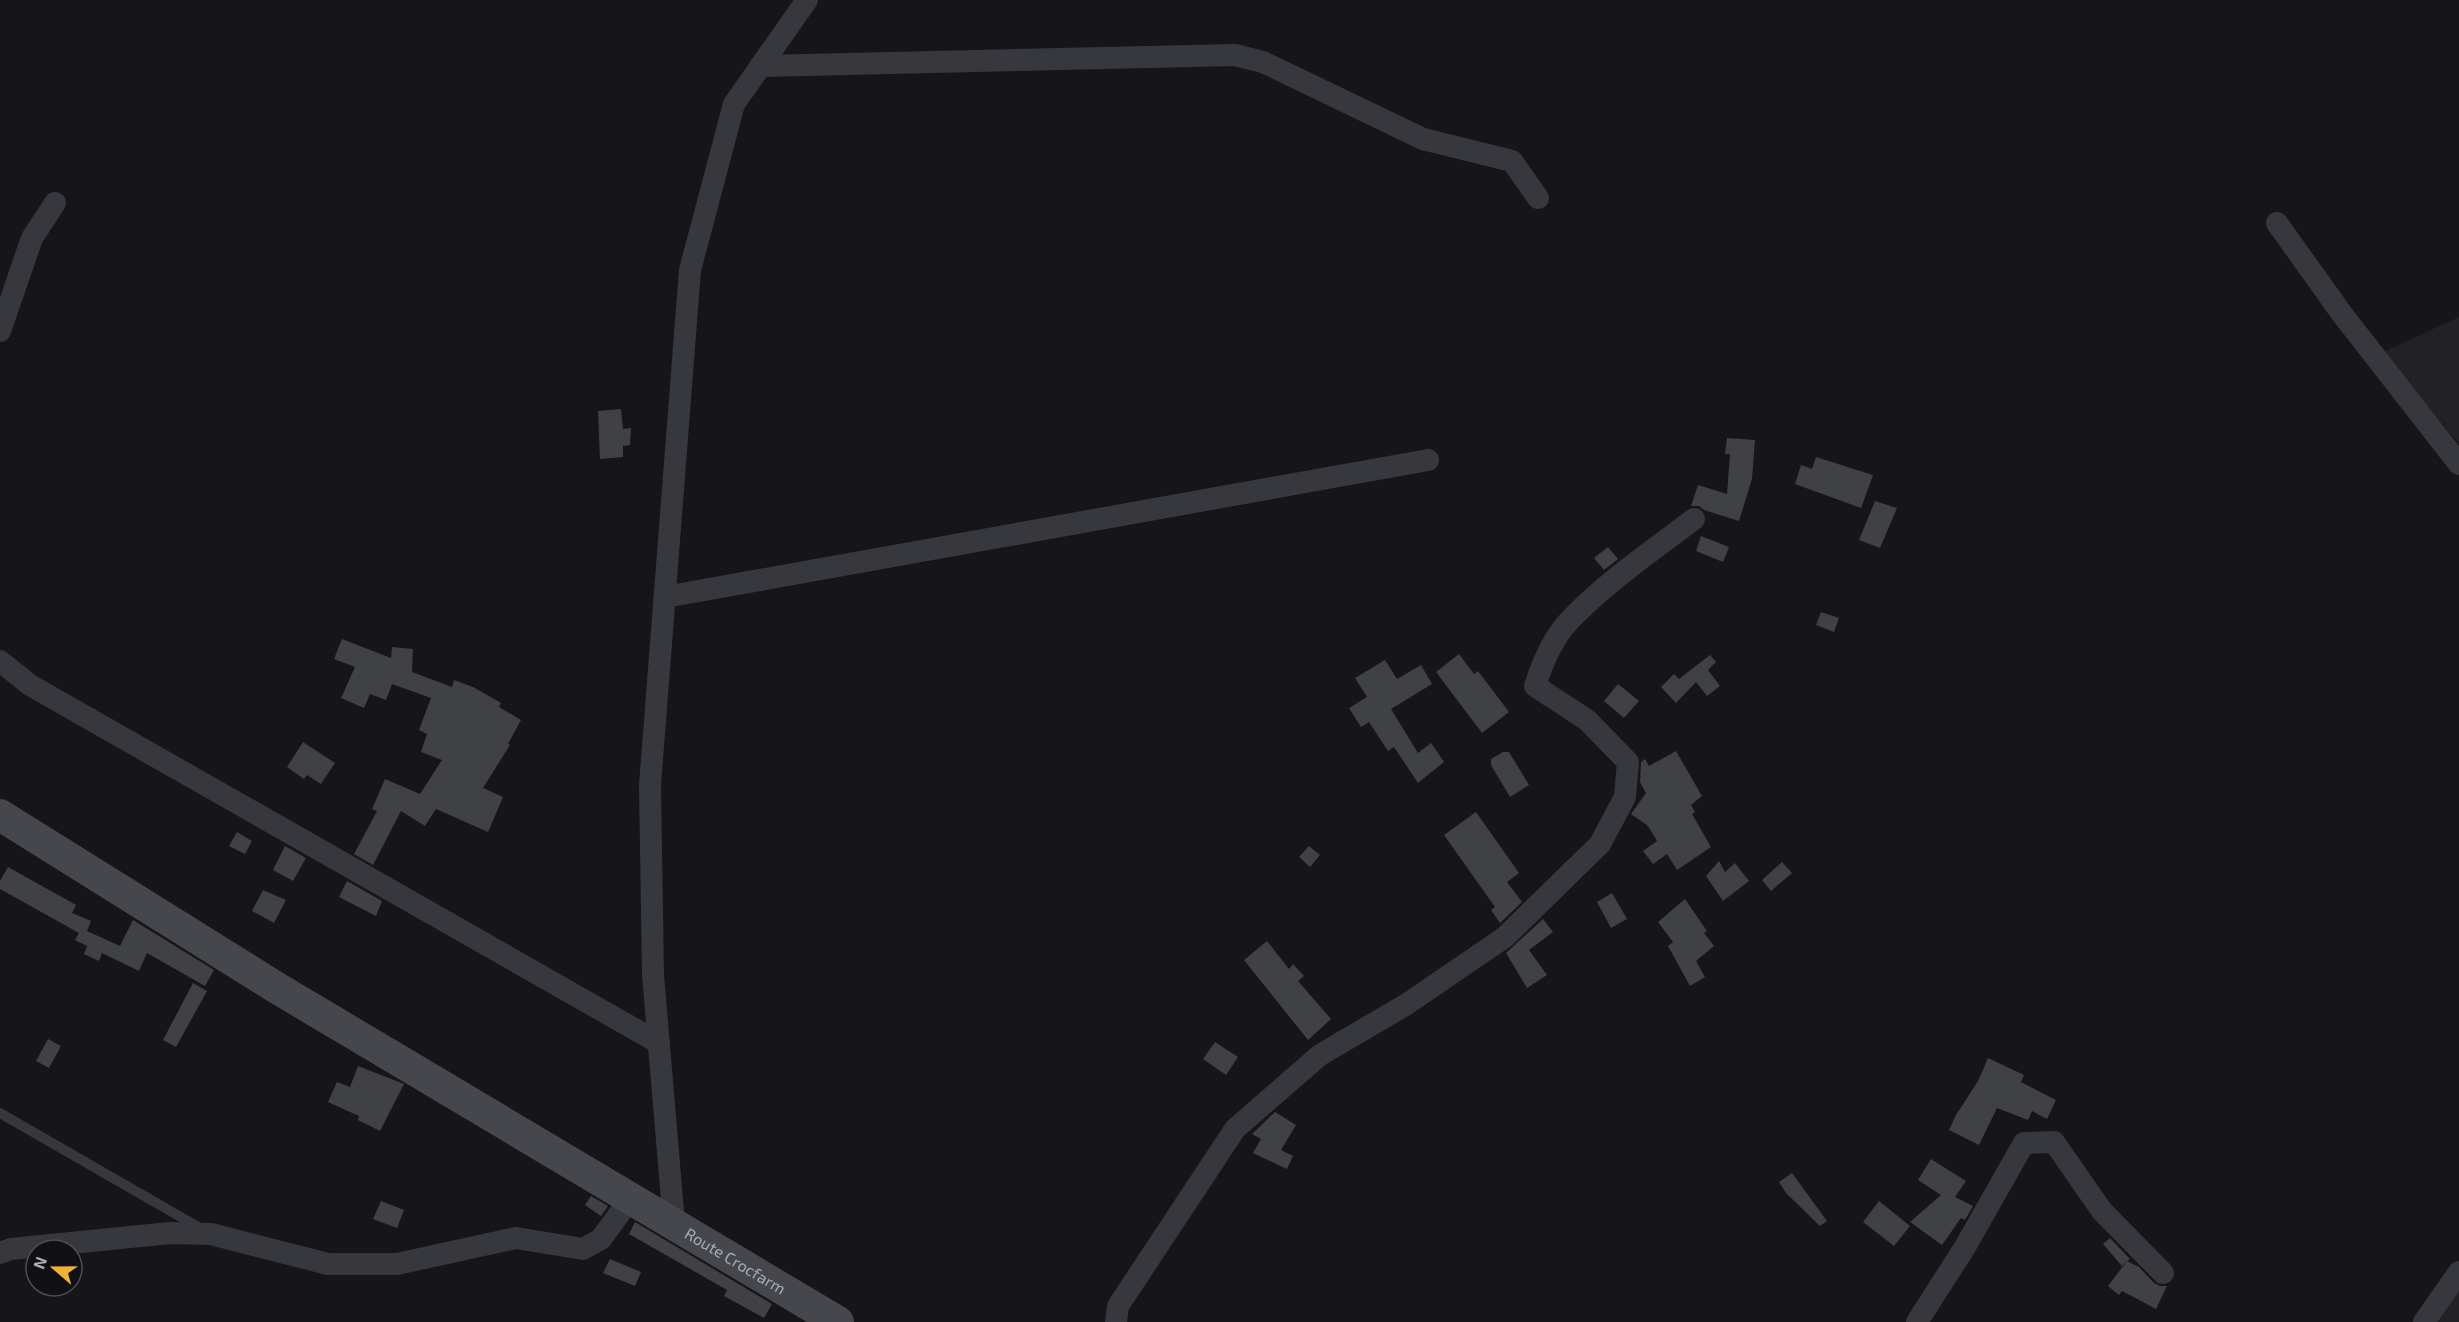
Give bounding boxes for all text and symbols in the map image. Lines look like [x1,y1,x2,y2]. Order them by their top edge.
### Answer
street label: Route Crocfarm [682,1223,789,1298]
north arrow [24,1238,84,1298]
text: N [29,1254,50,1271]

